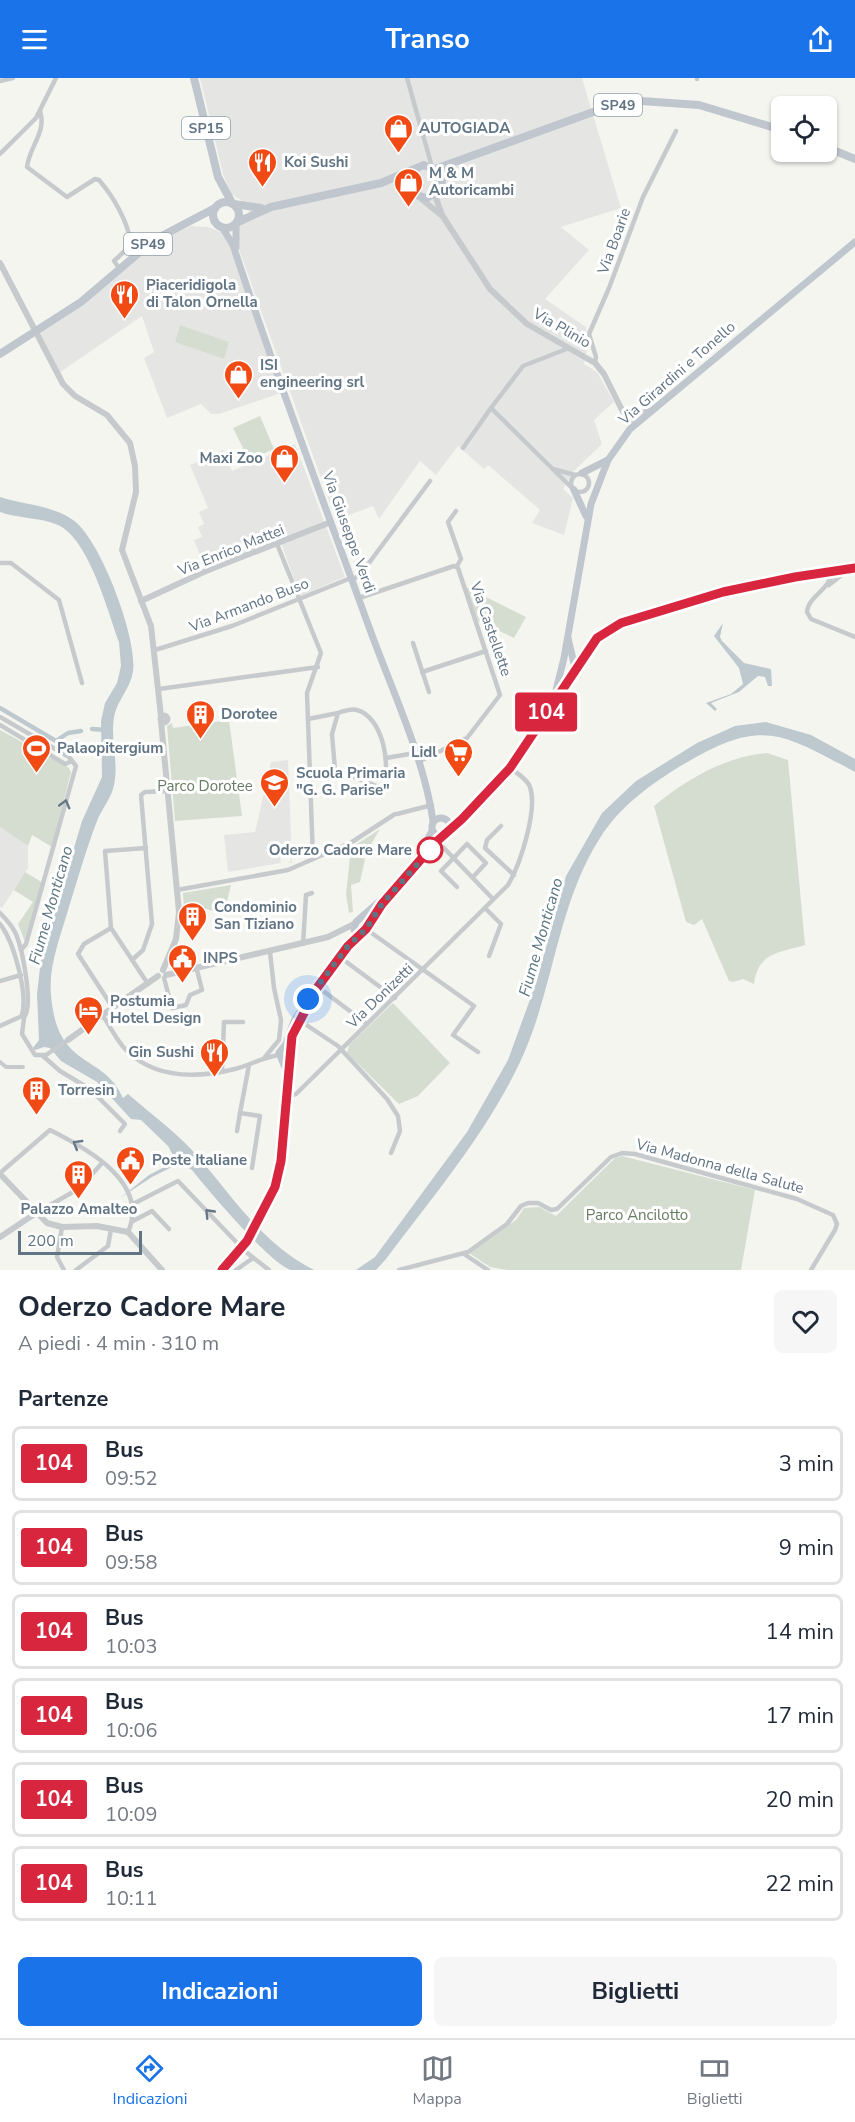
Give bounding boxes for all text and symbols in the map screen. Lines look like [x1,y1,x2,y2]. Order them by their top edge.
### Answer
text: Transo [385,21,470,58]
icon: menu [18,23,51,56]
icon: share [804,23,837,56]
road number: SP49 [594,94,642,116]
map controls [771,96,837,162]
button: locate [771,96,837,162]
shop icon: AUTOGIADA [382,112,414,154]
road number: SP15 [182,117,230,139]
place label: AUTOGIADA [419,118,511,138]
restaurant icon: Koi Sushi [247,146,279,188]
place label: Koi Sushi [284,152,348,172]
place label: M & M Autoricambi [429,163,514,200]
shop icon: M & M Autoricambi [392,166,424,208]
street label: Via Boarie [592,205,635,278]
road number: SP49 [124,233,172,255]
place label: Piaceridigola di Talon Ornella [146,275,258,312]
restaurant icon: Piaceridigola di Talon Ornella [109,278,141,320]
street label: Via Plinio [529,303,594,353]
street label: Via Girardini e Tonello [614,317,740,430]
place label: ISI engineering srl [260,355,365,392]
shop icon: ISI engineering srl [223,358,255,400]
shop icon: Maxi Zoo [268,442,300,484]
place label: Maxi Zoo [200,448,263,468]
street label: Via Giuseppe Verdi [317,468,380,595]
street label: Via Enrico Mattei [174,520,287,581]
street label: Via Armando Buso [186,573,312,637]
street label: Via Castellette [465,578,517,679]
line badge: 104 [512,692,580,732]
building icon: Dorotee [184,698,216,740]
text: 104 [527,698,565,726]
place label: Dorotee [221,704,277,724]
sports icon: Palaopitergium [20,732,52,774]
supermarket icon: Lidl [442,736,474,778]
place label: Palaopitergium [57,738,163,758]
place label: Lidl [411,742,437,762]
place label: Scuola Primaria "G. G. Parise" [296,763,406,800]
school or university icon: Scuola Primaria "G. G. Parise" [259,766,291,808]
park label: Parco Dorotee [157,776,253,796]
one-way arrow [58,799,70,810]
marker: Oderzo Cadore Mare [417,837,443,863]
place label: Oderzo Cadore Mare [269,840,412,860]
water label: Fiume Monticano [23,843,78,967]
water label: Fiume Monticano [513,875,568,999]
place label: Condominio San Tiziano [214,897,297,934]
building icon: Condominio San Tiziano [177,900,209,942]
public building icon: INPS [166,942,198,984]
place label: INPS [203,948,238,968]
street label: Via Donizetti [342,959,418,1034]
your location [293,984,323,1014]
place label: Postumia Hotel Design [110,991,201,1028]
hotel icon: Postumia Hotel Design [73,994,105,1036]
restaurant icon: Gin Sushi [199,1036,231,1078]
place label: Gin Sushi [128,1042,194,1062]
building icon: Torresin [21,1074,53,1116]
place label: Torresin [58,1080,114,1100]
street label: Via Madonna della Salute [633,1134,806,1198]
one-way arrow [73,1140,83,1152]
public building icon: Poste Italiane [115,1144,147,1186]
place label: Poste Italiane [152,1150,247,1170]
building icon: Palazzo Amalteo [63,1158,95,1200]
place label: Palazzo Amalteo [21,1199,138,1219]
park label: Parco Ancilotto [586,1205,688,1225]
one-way arrow [205,1209,216,1219]
scale bar [18,1228,142,1256]
text: 200 m [27,1230,74,1252]
text: Oderzo Cadore Mare [18,1288,286,1326]
button: heart [774,1290,837,1353]
text: A piedi · 4 min · 310 m [18,1330,219,1357]
text: Partenze [18,1384,108,1414]
text: Bus [105,1435,144,1465]
text: 104 [35,1449,73,1477]
text: 3 min [779,1449,834,1479]
text: 09:52 [105,1465,158,1492]
text: Bus [105,1519,144,1549]
text: 104 [35,1533,73,1561]
text: 9 min [779,1533,834,1563]
text: 09:58 [105,1549,158,1576]
text: Bus [105,1603,144,1633]
text: 104 [35,1617,73,1645]
text: 14 min [766,1617,834,1647]
text: 10:03 [105,1633,158,1660]
text: Bus [105,1687,144,1717]
text: 104 [35,1701,73,1729]
text: 17 min [766,1701,834,1731]
text: 10:06 [105,1717,158,1744]
text: Bus [105,1771,144,1801]
text: 104 [35,1785,73,1813]
text: 20 min [766,1785,834,1815]
text: 10:09 [105,1801,158,1828]
text: Bus [105,1855,144,1885]
text: 104 [35,1869,73,1897]
text: 22 min [766,1869,834,1899]
text: 10:11 [105,1885,158,1912]
button: Indicazioni [18,1957,422,2026]
button: Biglietti [434,1957,837,2026]
tab: Indicazioni [113,2052,187,2110]
tab: Mappa [412,2052,462,2110]
tab: Biglietti [687,2052,742,2110]

